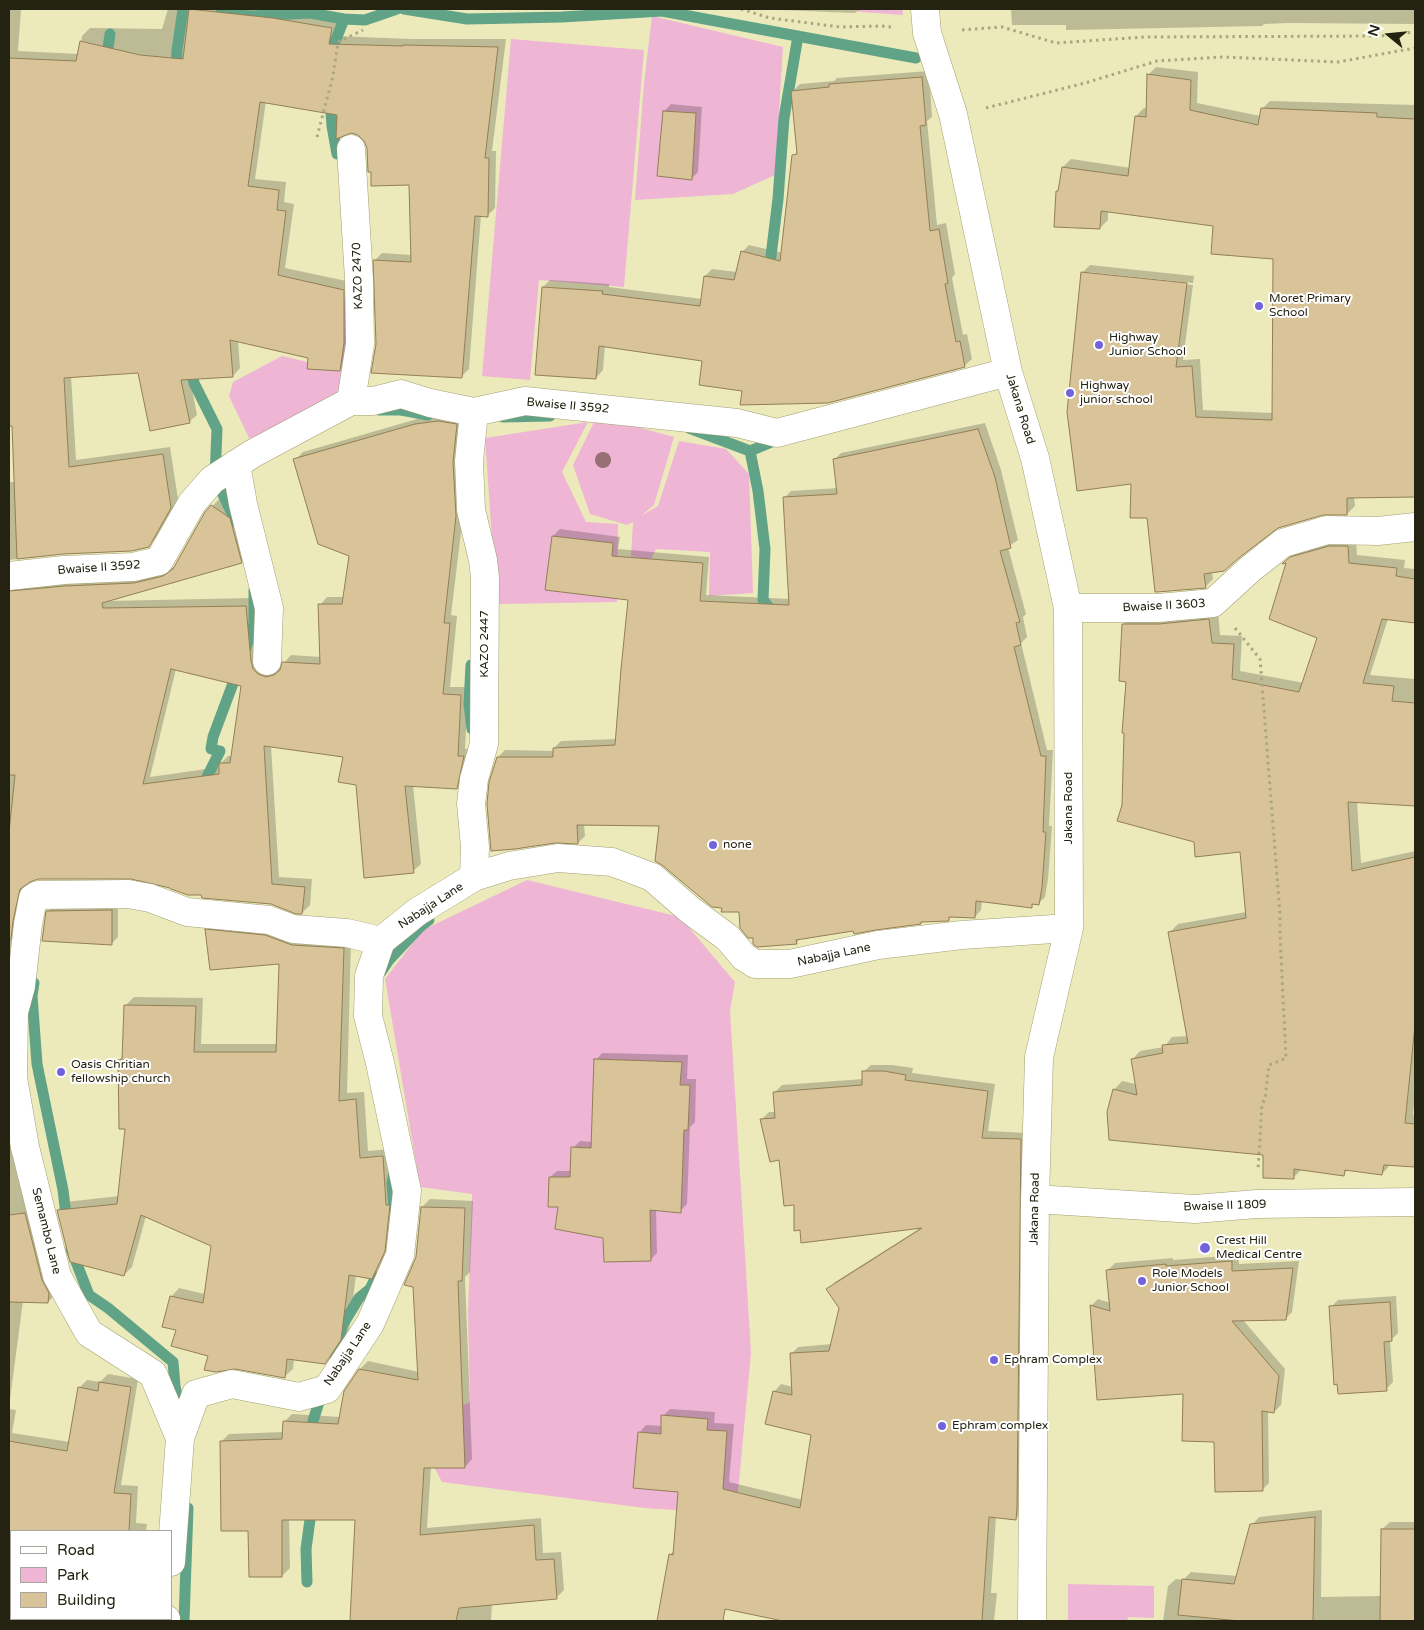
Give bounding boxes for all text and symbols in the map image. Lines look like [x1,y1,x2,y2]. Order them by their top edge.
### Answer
north arrow [1364,10,1414,60]
text: N [1364,23,1384,38]
street label: KAZO 2470 [350,242,366,310]
place label: Moret Primary School [1269,292,1351,320]
marker: Moret Primary School [1253,300,1265,312]
place label: Highway Junior School [1109,331,1186,359]
marker: Highway Junior School [1093,339,1105,351]
street label: Jakana Road [1002,372,1038,446]
place label: Highway junior school [1080,379,1153,407]
marker: Highway junior school [1064,387,1076,399]
street label: Bwaise II 3592 [526,395,610,417]
street label: Bwaise II 3592 [57,558,141,578]
street label: Bwaise II 3603 [1122,597,1206,615]
street label: KAZO 2447 [478,610,492,678]
street label: Jakana Road [1062,772,1076,844]
place label: none [723,838,752,852]
marker: none [707,839,719,851]
street label: Nabajja Lane [396,880,466,932]
street label: Nabajja Lane [796,940,872,970]
place label: Oasis Chritian fellowship church [71,1058,171,1086]
marker: Oasis Chritian fellowship church [55,1066,67,1078]
street label: Jakana Road [1027,1172,1043,1246]
street label: Semambo Lane [28,1186,64,1276]
street label: Bwaise II 1809 [1183,1197,1267,1215]
place label: Crest Hill Medical Centre [1216,1234,1302,1262]
marker: Crest Hill Medical Centre [1198,1241,1212,1255]
place label: Role Models Junior School [1152,1267,1229,1295]
marker: Role Models Junior School [1136,1275,1148,1287]
street label: Nabajja Lane [321,1319,375,1389]
place label: Ephram Complex [1004,1353,1102,1367]
marker: Ephram Complex [988,1354,1000,1366]
place label: Ephram complex [952,1419,1048,1433]
marker: Ephram complex [936,1420,948,1432]
legend [10,1530,172,1620]
text: Road [57,1541,95,1559]
text: Park [57,1566,89,1584]
text: Building [57,1591,116,1609]

